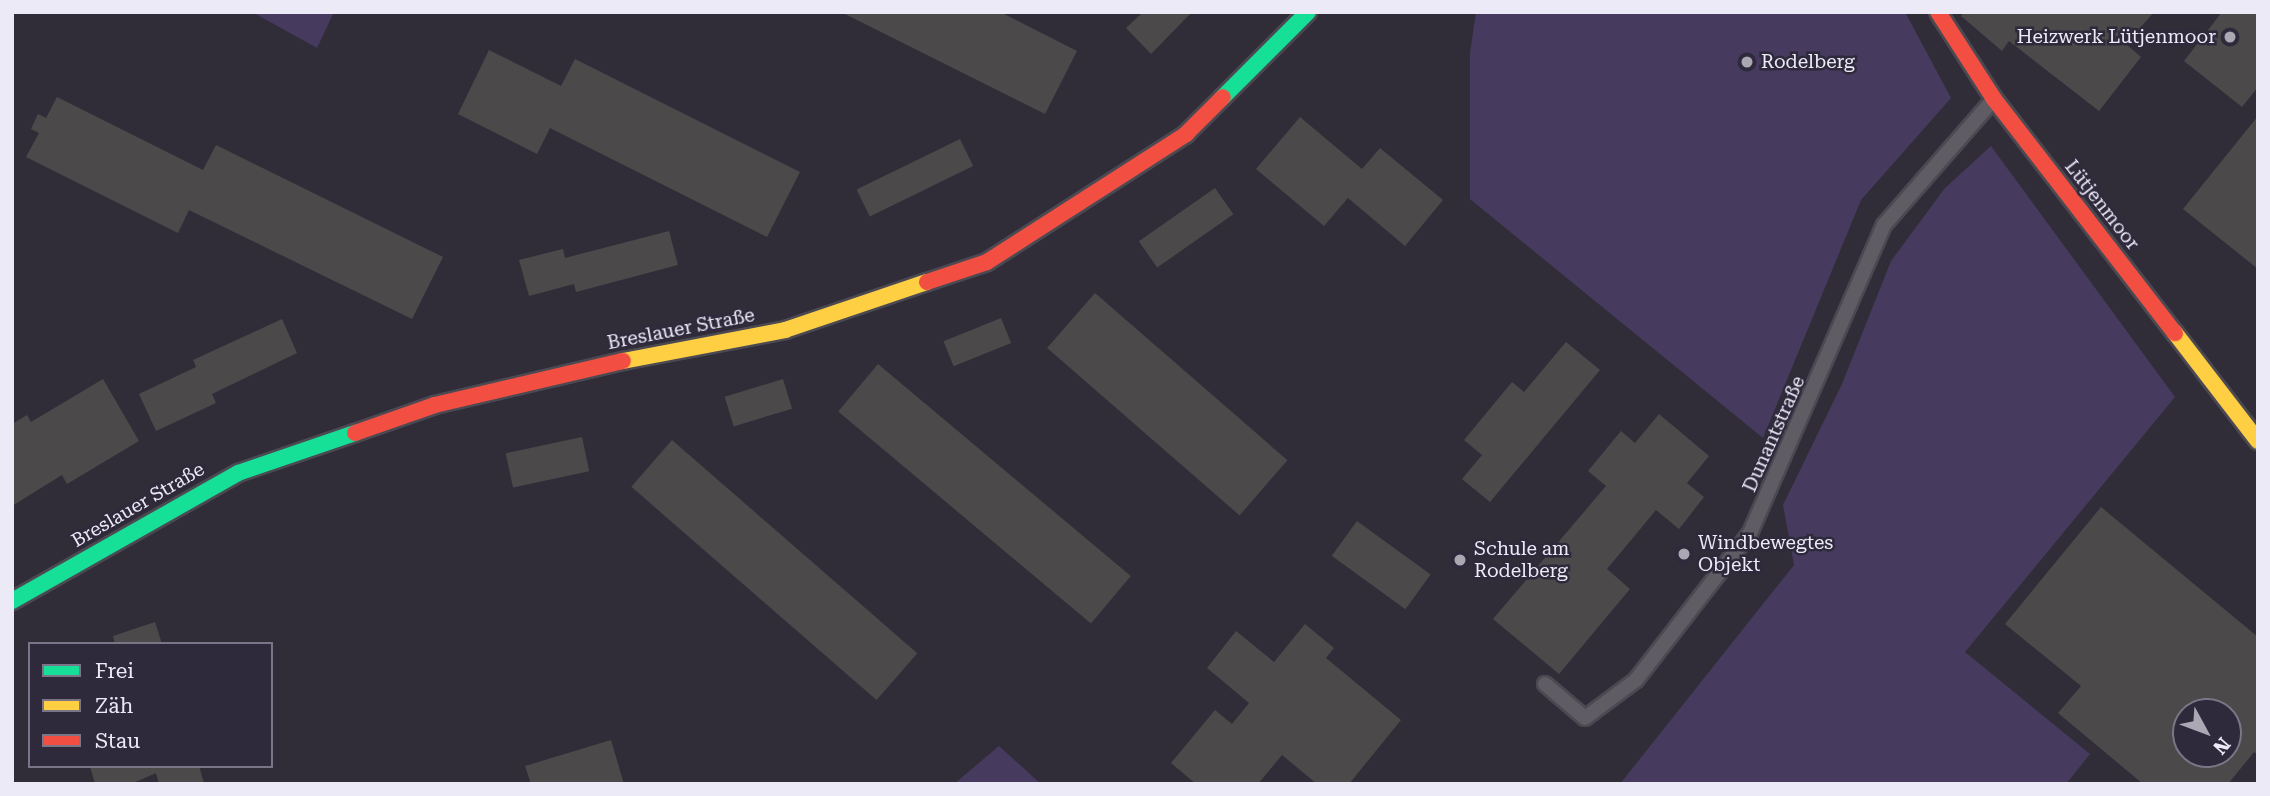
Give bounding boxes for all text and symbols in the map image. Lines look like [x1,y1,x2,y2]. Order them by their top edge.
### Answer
place label: Heizwerk Lütjenmoor [2017,26,2216,48]
marker: Heizwerk Lütjenmoor [2222,29,2238,45]
place label: Rodelberg [1761,51,1855,73]
marker: Rodelberg [1739,54,1755,70]
street label: Lütjenmoor [2060,156,2144,254]
street label: Breslauer Straße [605,304,757,354]
street label: Dunantstraße [1738,372,1810,496]
street label: Breslauer Straße [67,458,209,552]
place label: Windbewegtes Objekt [1698,532,1833,576]
place label: Schule am Rodelberg [1474,538,1569,582]
marker: Windbewegtes Objekt [1676,546,1692,562]
marker: Schule am Rodelberg [1452,552,1468,568]
legend [28,642,273,768]
text: Frei [95,659,134,683]
text: Zäh [95,694,133,718]
north arrow [2172,698,2242,768]
text: Stau [95,729,140,753]
text: N [2208,733,2235,759]

